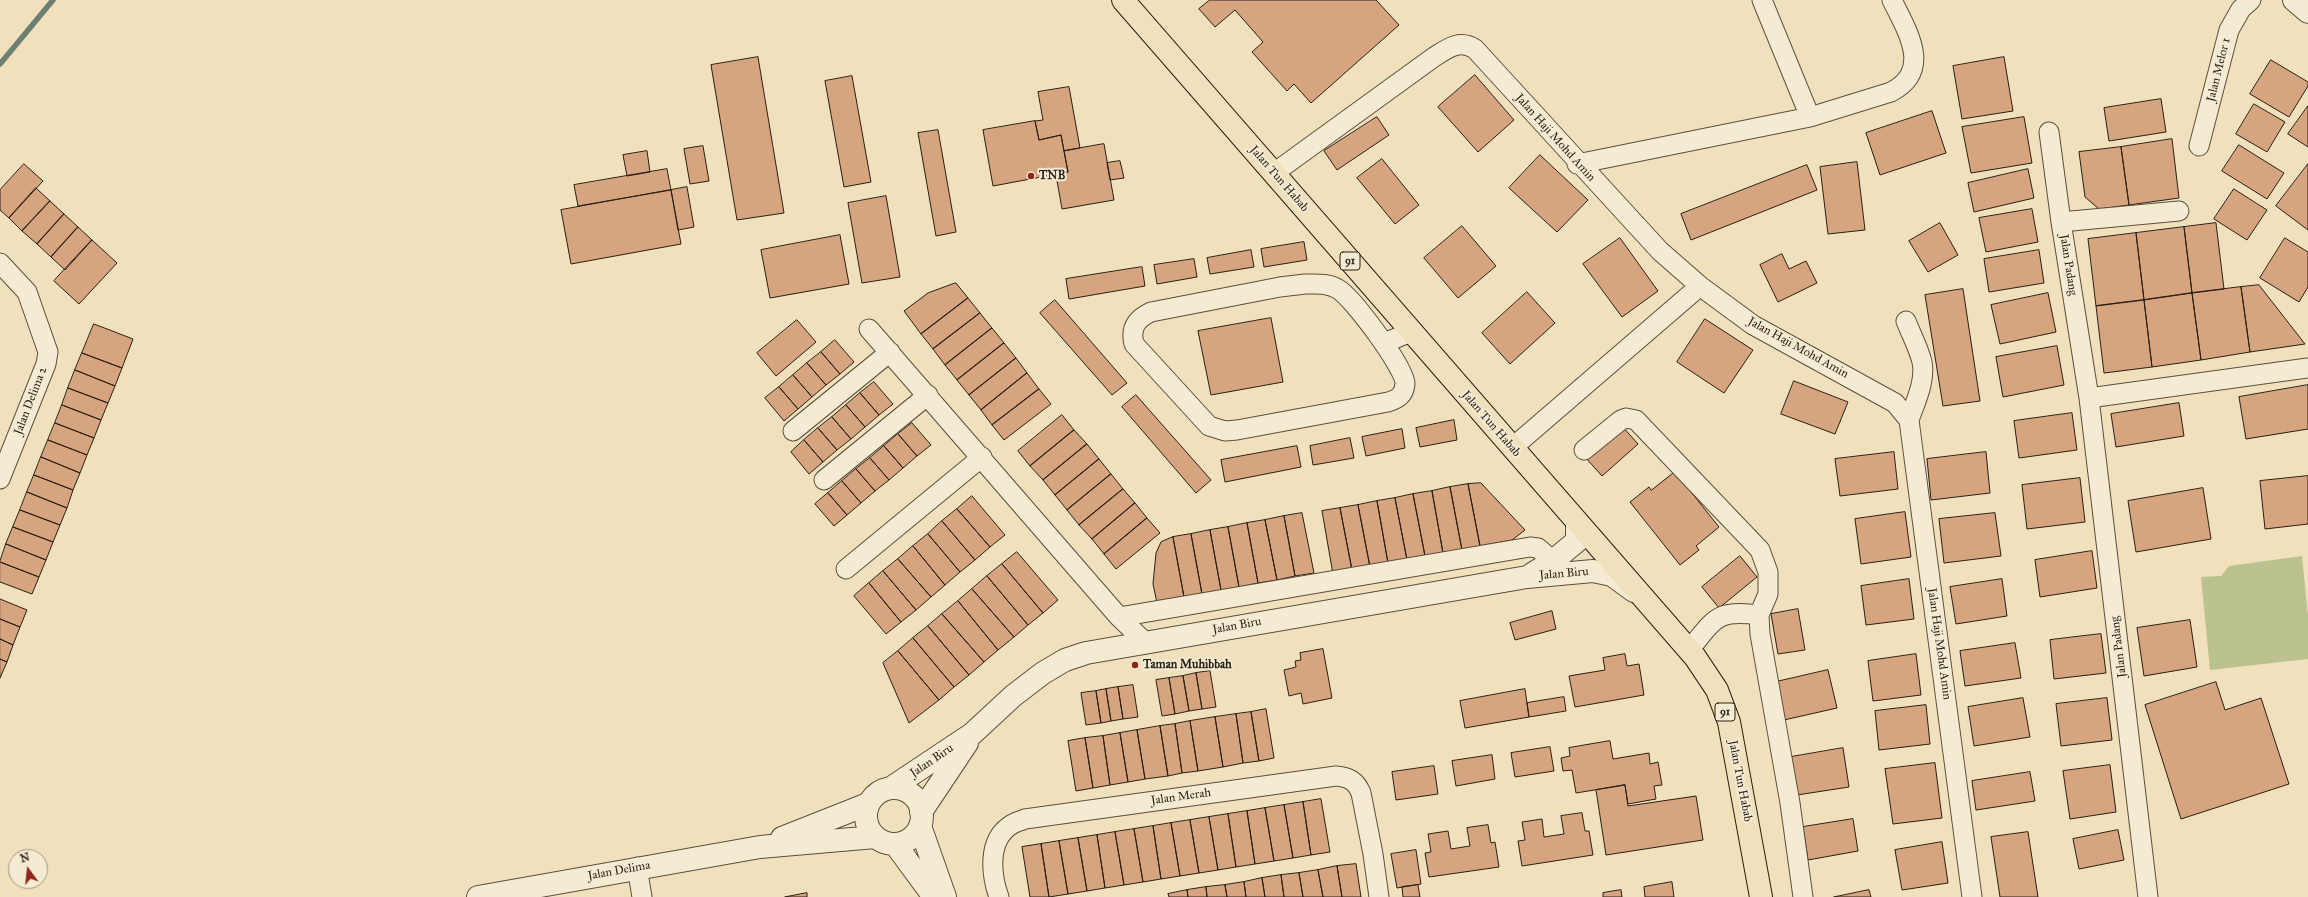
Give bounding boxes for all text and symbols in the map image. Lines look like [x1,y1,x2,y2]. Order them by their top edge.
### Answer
street label: Jalan Melor 1 [2204,37,2234,103]
street label: Jalan Haji Mohd Amin [1512,91,1598,185]
street label: Jalan Tun Habab [1246,143,1312,215]
place label: TNB [1039,169,1065,183]
marker: TNB [1026,171,1036,181]
street label: Jalan Padang [2056,233,2080,297]
road number: 91 [1340,252,1360,270]
street label: Jalan Haji Mohd Amin [1745,314,1851,382]
street label: Jalan Delima 2 [11,365,51,437]
street label: Jalan Tun Habab [1458,388,1524,460]
street label: Jalan Biru [1539,565,1589,583]
street label: Jalan Haji Mohd Amin [1924,587,1954,701]
street label: Jalan Biru [1212,615,1262,637]
street label: Jalan Padang [2108,615,2130,679]
place label: Taman Muhibbah [1143,658,1232,672]
marker: Taman Muhibbah [1130,660,1140,670]
road number: 91 [1715,703,1735,721]
street label: Jalan Tun Habab [1725,739,1755,823]
street label: Jalan Biru [908,741,956,781]
street label: Jalan Merah [1150,786,1212,808]
north arrow [8,849,48,889]
text: N [19,850,31,865]
street label: Jalan Delima [587,858,651,884]

